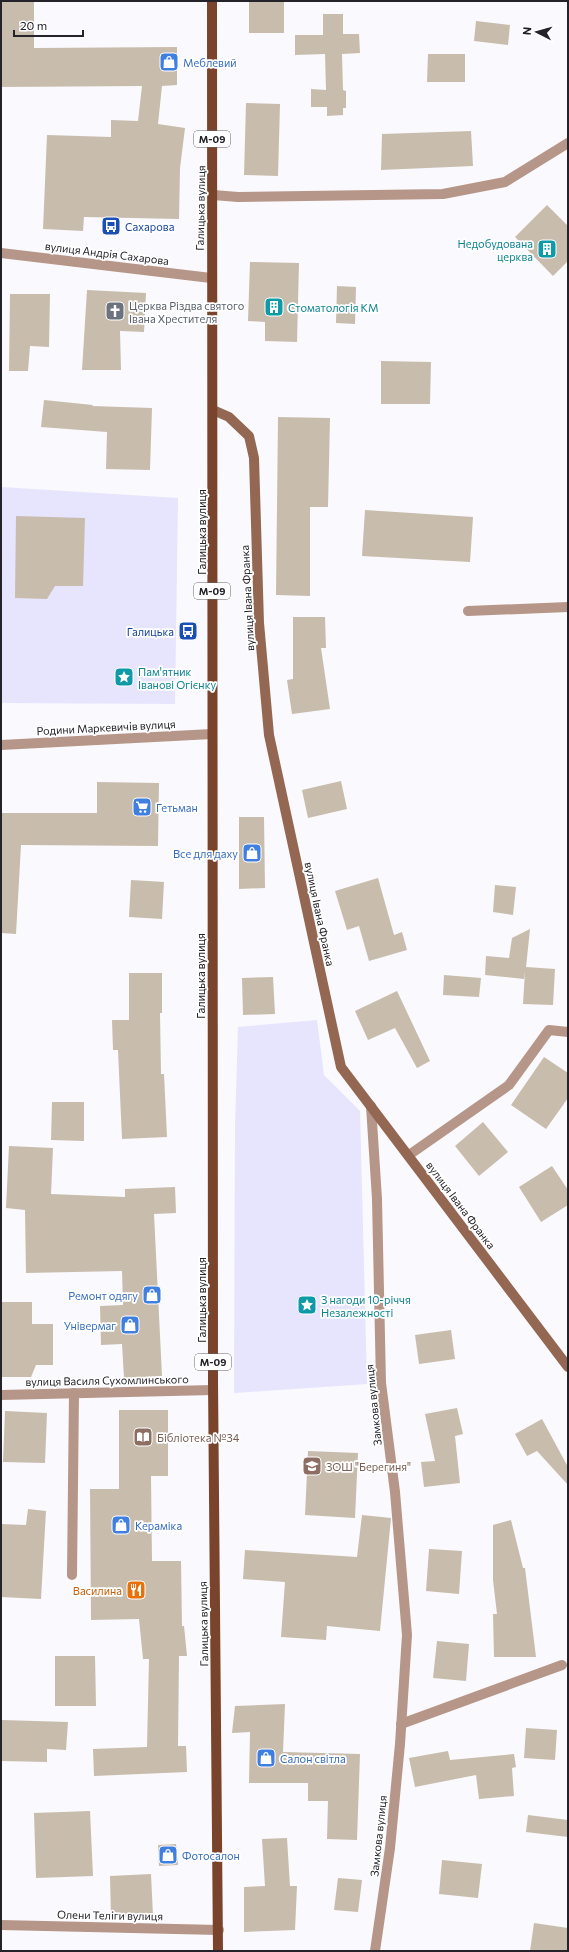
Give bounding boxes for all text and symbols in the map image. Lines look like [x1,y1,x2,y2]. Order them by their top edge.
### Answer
scale bar [14,12,83,38]
north arrow [517,12,557,52]
text: 20 m [20,18,47,32]
text: N [520,26,533,36]
shop icon: Меблевий [158,51,180,73]
place label: Меблевий [183,56,237,69]
road number: М-09 [194,131,230,147]
street label: Галицька вулиця [193,165,207,251]
bus stop icon: Сахарова [100,215,122,237]
place label: Сахарова [125,220,174,233]
place label: Недобудована церква [458,237,533,263]
building icon: Недобудована церква [536,238,558,260]
street label: вулиця Андрія Сахарова [44,239,170,267]
building icon: Стоматологія KM [263,296,285,318]
place label: Церква Різдва святого Івана Хрестителя [129,299,245,325]
church icon: Церква Різдва святого Івана Хрестителя [104,300,126,322]
place label: Стоматологія KM [288,301,379,314]
street label: Галицька вулиця [195,489,208,575]
street label: вулиця Івана Франка [238,545,256,651]
road number: М-09 [194,583,230,599]
bus stop icon: Галицька [177,620,199,642]
place label: Галицька [127,625,174,638]
place label: Пам'ятник Іванові Огієнку [138,665,217,691]
place icon: Пам'ятник Іванові Огієнку [113,666,135,688]
street label: Родини Маркевичів вулиця [36,717,176,737]
supermarket icon: Гетьман [131,796,153,818]
place label: Гетьман [156,801,198,814]
shop icon: Все для даху [241,842,263,864]
place label: Все для даху [173,847,238,860]
street label: вулиця Івана Франка [303,861,337,967]
street label: Галицька вулиця [194,933,207,1019]
street label: вулиця Івана Франка [424,1159,498,1251]
street label: Галицька вулиця [195,1257,208,1343]
shop icon: Ремонт одягу [141,1284,163,1306]
place label: Ремонт одягу [68,1289,138,1302]
place label: З нагоди 10-річчя Незалежності [321,1293,411,1319]
place icon: З нагоди 10-річчя Незалежності [296,1294,318,1316]
shop icon: Універмаг [119,1314,141,1336]
place label: Універмаг [64,1319,116,1332]
road number: М-09 [195,1354,231,1370]
street label: Замкова вулиця [362,1364,384,1446]
street label: вулиця Василя Сухомлинського [25,1372,189,1388]
library icon: Бібліотека №34 [132,1426,154,1448]
place label: Бібліотека №34 [157,1431,240,1444]
school or university icon: ЗОШ "Берегиня" [301,1455,323,1477]
place label: ЗОШ "Берегиня" [326,1460,411,1473]
shop icon: Кераміка [110,1514,132,1536]
place label: Кераміка [135,1519,182,1532]
restaurant icon: Василина [125,1579,147,1601]
street label: Галицька вулиця [196,1581,210,1667]
place label: Василина [73,1584,122,1597]
shop icon: Салон світла [255,1747,277,1769]
place label: Салон світла [280,1752,346,1765]
street label: Замкова вулиця [367,1795,389,1877]
shop icon: Фотосалон [157,1844,179,1866]
place label: Фотосалон [182,1849,240,1862]
street label: Олени Теліги вулиця [57,1908,163,1922]

